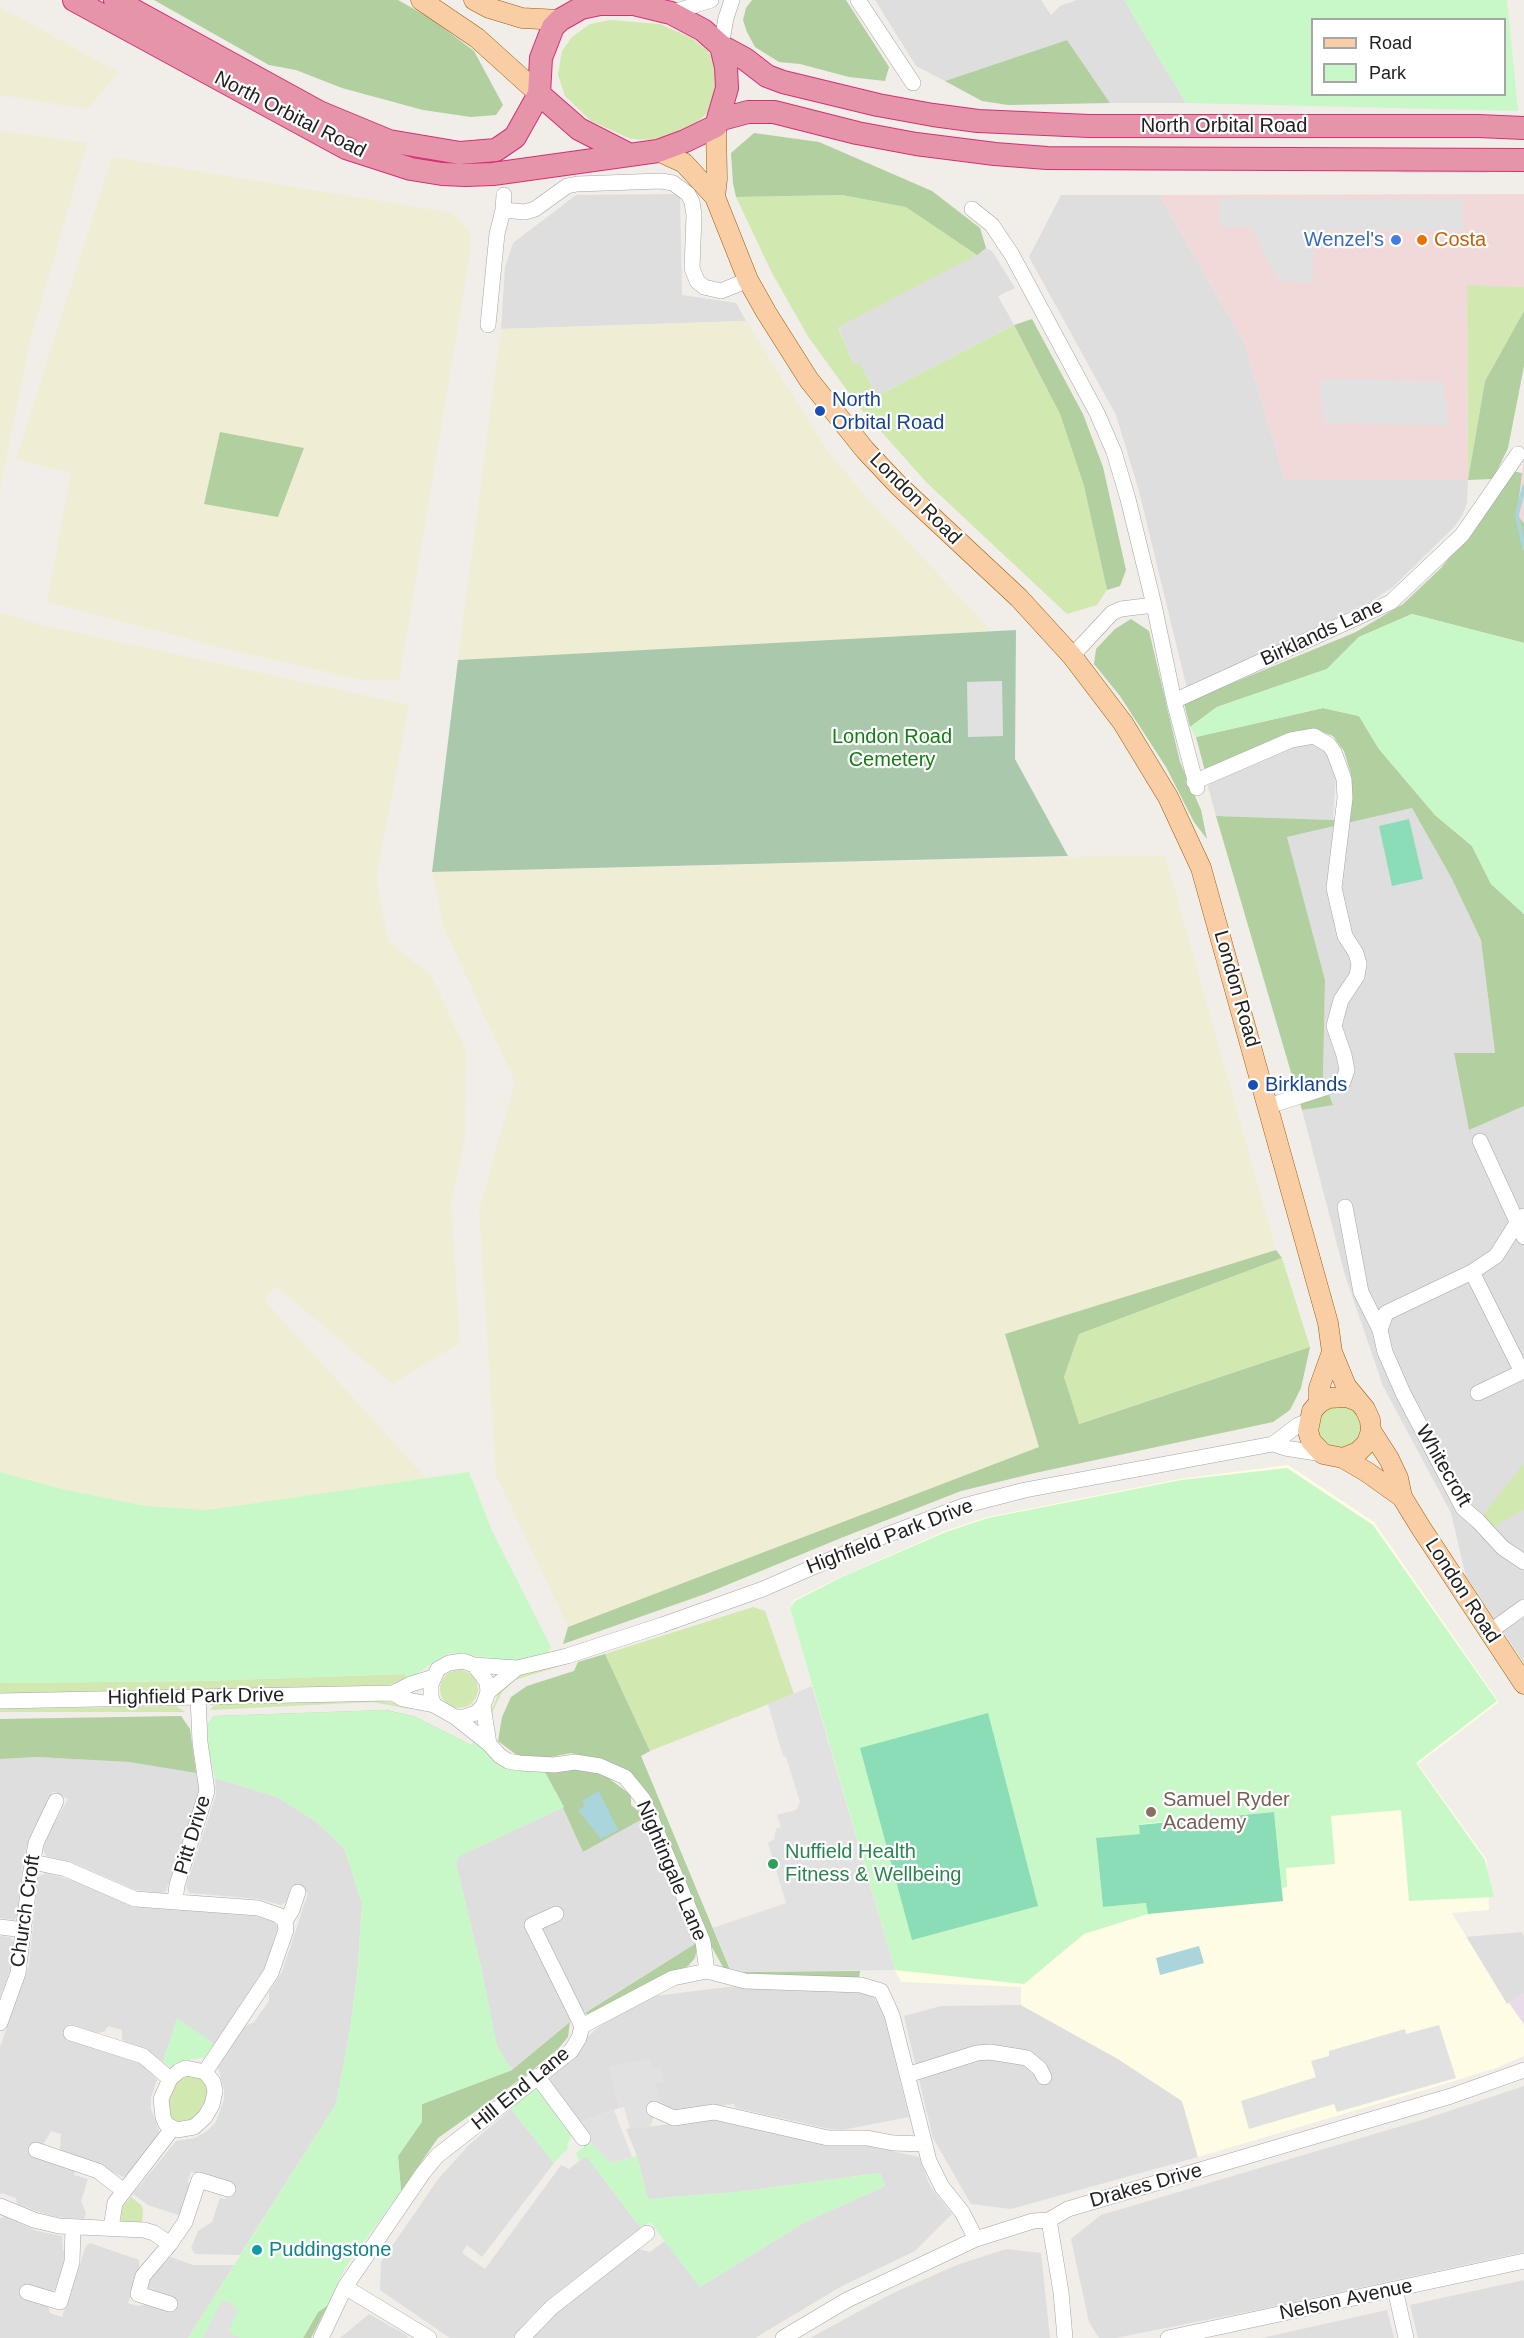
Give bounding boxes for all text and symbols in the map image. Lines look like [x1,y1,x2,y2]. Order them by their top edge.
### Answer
legend [1311,18,1506,96]
text: Road [1369,33,1412,53]
text: Park [1369,63,1406,83]
street label: North Orbital Road [210,66,370,164]
street label: North Orbital Road [1141,114,1307,138]
place label: Wenzel's [1304,228,1384,252]
place label: Costa [1434,228,1486,252]
marker: Wenzel's [1389,233,1403,247]
marker: Costa [1415,233,1429,247]
place label: North Orbital Road [832,388,944,435]
marker: North Orbital Road [813,404,827,418]
street label: London Road [864,448,966,550]
street label: Birklands Lane [1257,594,1387,672]
park label: London Road Cemetery [832,725,952,772]
street label: London Road [1208,928,1264,1050]
place label: Birklands [1265,1073,1347,1097]
marker: Birklands [1246,1078,1260,1092]
street label: Whitecroft [1410,1421,1476,1511]
street label: Highfield Park Drive [803,1494,977,1580]
street label: London Road [1419,1534,1505,1648]
street label: Highfield Park Drive [107,1683,285,1711]
place label: Samuel Ryder Academy [1163,1788,1290,1835]
street label: Pitt Drive [170,1793,216,1877]
street label: Nightingale Lane [631,1797,711,1945]
marker: Samuel Ryder Academy [1144,1805,1158,1819]
place label: Nuffield Health Fitness & Wellbeing [785,1840,961,1887]
street label: Church Croft [6,1853,46,1969]
marker: Nuffield Health Fitness & Wellbeing [766,1857,780,1871]
street label: Hill End Lane [467,2042,575,2136]
street label: Drakes Drive [1087,2159,1205,2213]
place label: Puddingstone [269,2238,391,2262]
marker: Puddingstone [250,2243,264,2257]
street label: Nelson Avenue [1277,2274,1415,2326]

